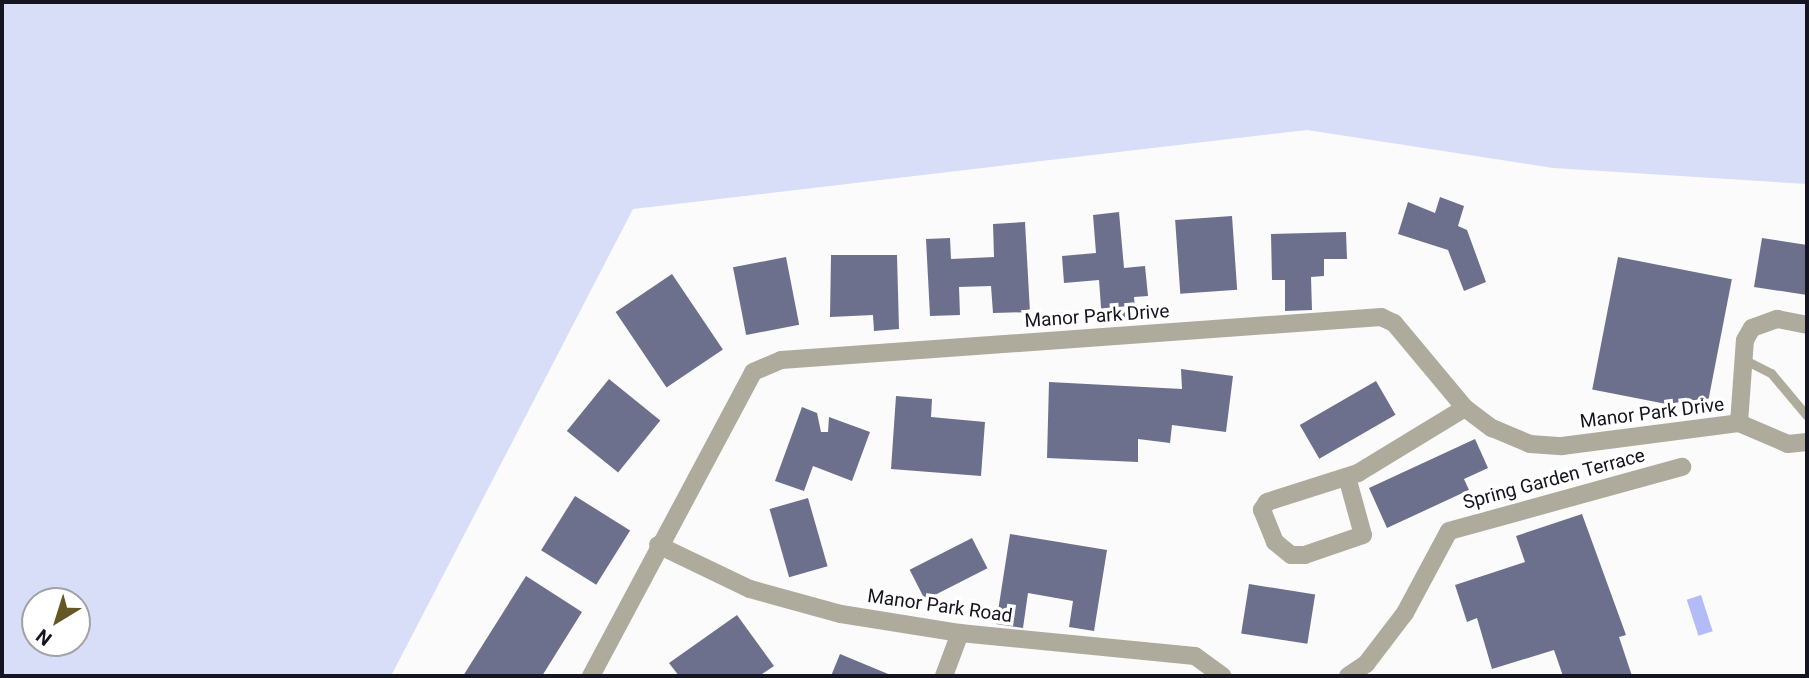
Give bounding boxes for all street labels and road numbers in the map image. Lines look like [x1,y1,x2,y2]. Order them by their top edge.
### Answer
street label: Manor Park Drive [1024,300,1170,332]
street label: Manor Park Drive [1579,393,1725,433]
street label: Spring Garden Terrace [1460,444,1648,514]
street label: Manor Park Road [866,585,1014,627]

